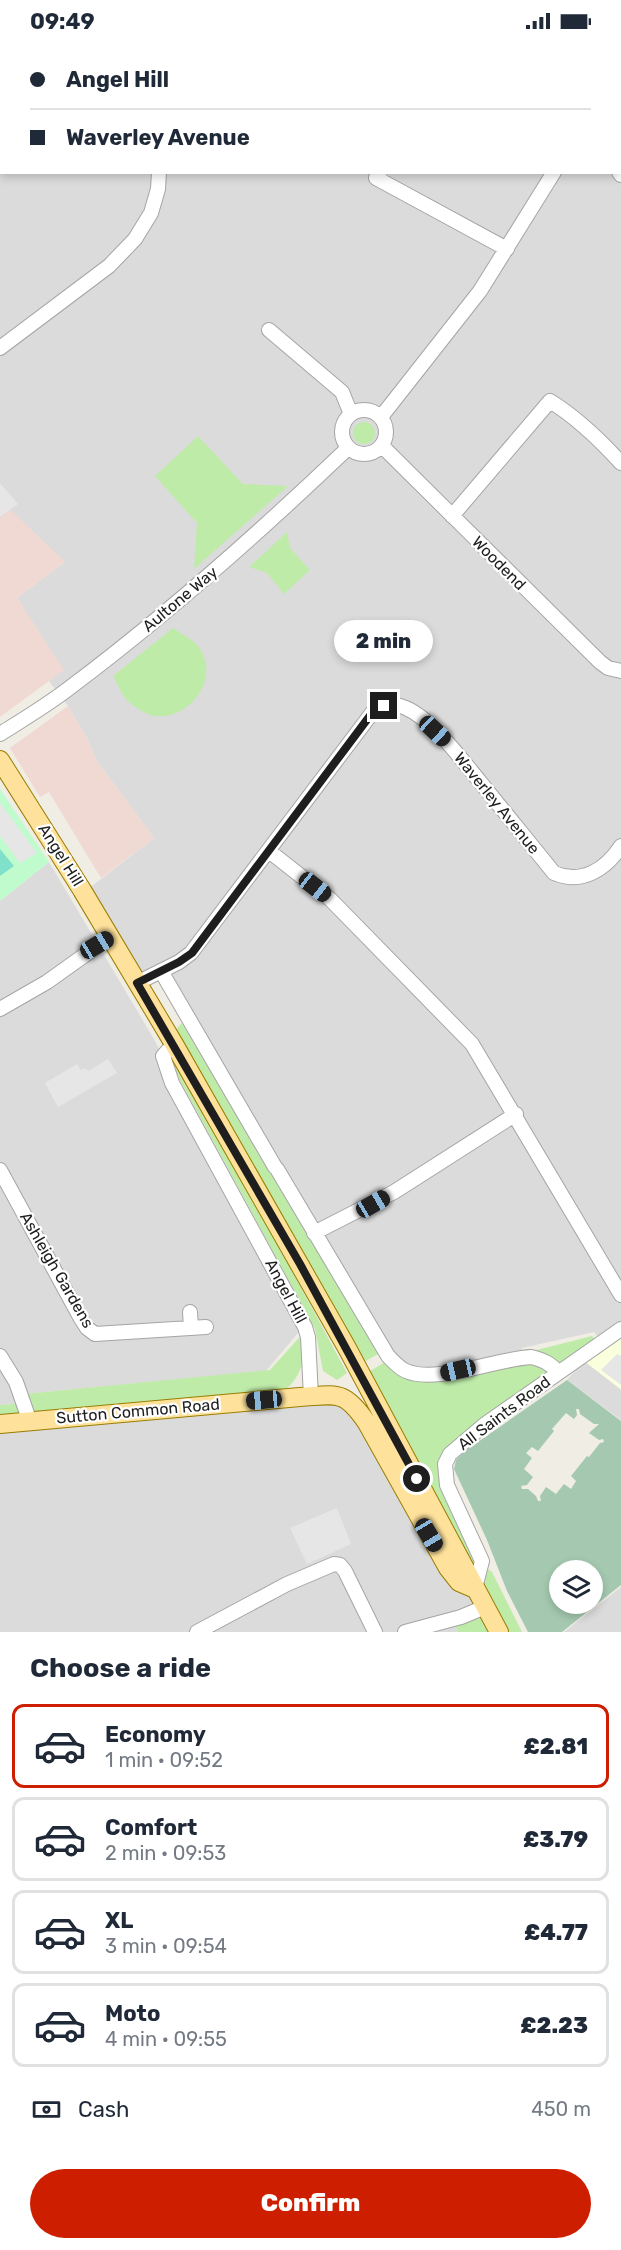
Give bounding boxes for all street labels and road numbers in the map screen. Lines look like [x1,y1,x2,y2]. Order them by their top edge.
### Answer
street label: Woodend [468,532,530,594]
street label: Aultone Way [139,562,221,636]
street label: Waverley Avenue [450,748,544,858]
street label: Angel Hill [34,820,88,890]
street label: Ashleigh Gardens [16,1209,98,1331]
street label: Angel Hill [261,1256,311,1326]
street label: All Saints Road [454,1372,554,1454]
street label: Sutton Common Road [56,1394,220,1428]

